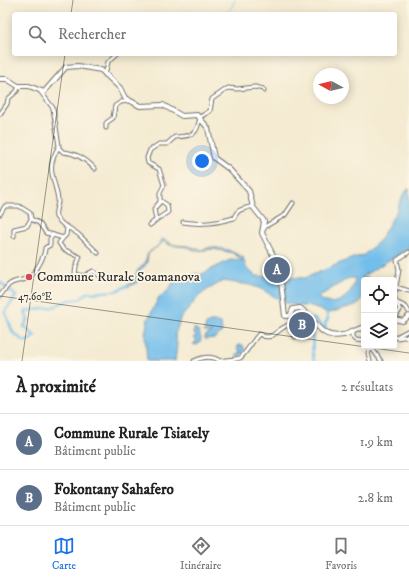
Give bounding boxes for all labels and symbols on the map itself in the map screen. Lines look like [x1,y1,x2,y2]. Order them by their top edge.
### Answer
north arrow [313,68,349,104]
your location [192,151,212,171]
pin: A [264,255,290,285]
place label: Commune Rurale Soamanova [37,268,200,286]
marker: Commune Rurale Soamanova [24,272,34,282]
text: 47.60°E [18,291,52,303]
pin: B [289,310,315,340]

